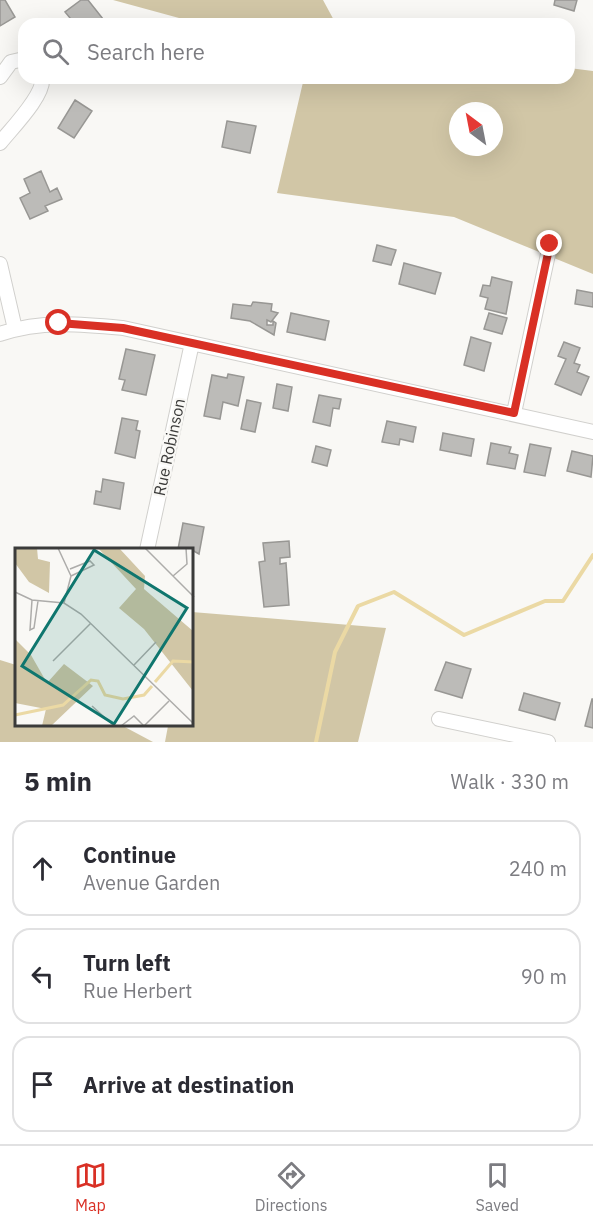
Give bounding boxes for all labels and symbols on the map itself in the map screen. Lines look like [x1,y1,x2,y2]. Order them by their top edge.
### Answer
north arrow [449,102,503,156]
route end [536,230,562,256]
route start [45,309,71,335]
street label: Rue Robinson [149,396,189,498]
inset map [15,548,194,727]

